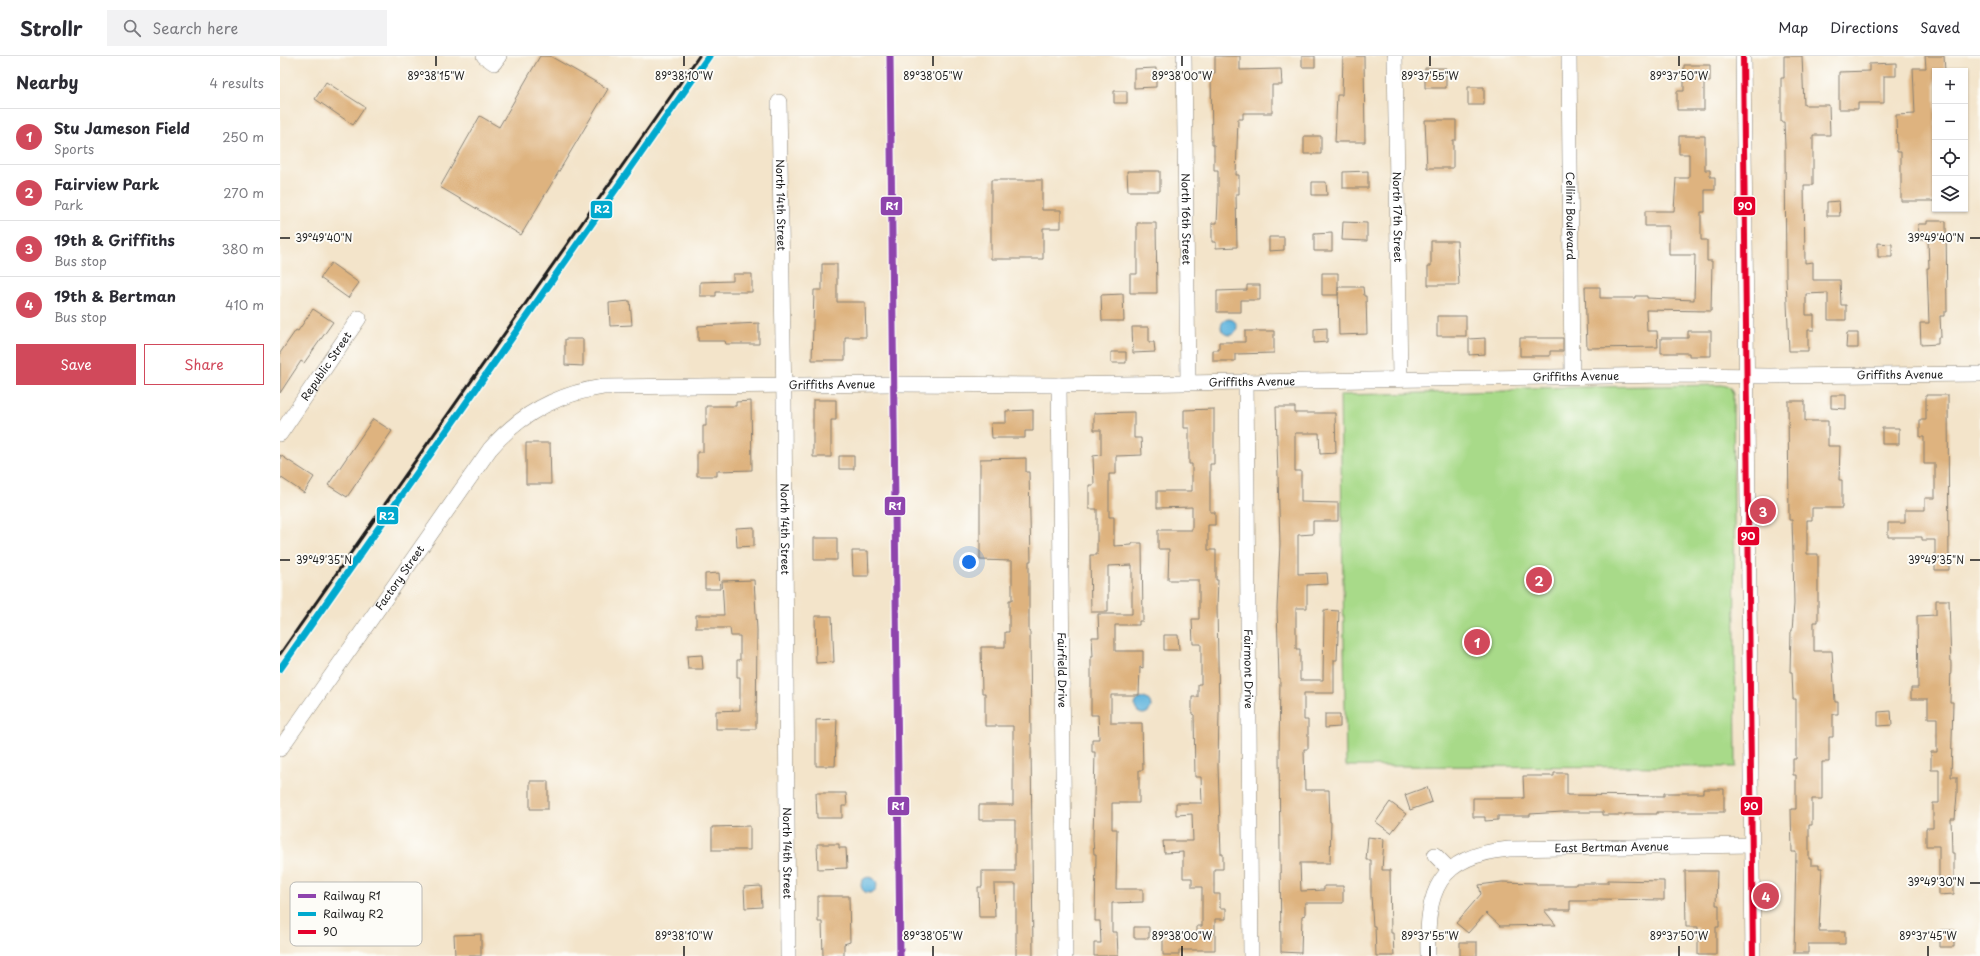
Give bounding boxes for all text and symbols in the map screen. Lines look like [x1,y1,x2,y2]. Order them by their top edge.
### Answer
search box [107,10,387,46]
text: Strollr [20,14,83,42]
text: Search here [153,16,238,39]
icon: search [121,17,143,39]
text: Map [1778,17,1808,38]
text: Directions [1830,17,1898,38]
text: Saved [1920,17,1960,38]
text: 89°38'15"W [407,68,465,83]
text: 89°38'10"W [655,68,714,83]
text: 89°38'05"W [903,68,964,83]
text: 89°38'00"W [1152,68,1213,83]
text: 89°37'55"W [1401,68,1460,83]
text: 89°37'50"W [1650,68,1709,83]
map controls [1932,68,1968,212]
button: + [1932,68,1968,104]
text: Nearby [16,69,78,95]
text: 4 results [210,73,264,92]
button: − [1932,104,1968,140]
text: Stu Jameson Field [54,116,190,139]
text: 1 [26,127,32,146]
text: 250 m [222,127,264,146]
text: Sports [54,139,94,158]
button: locate [1932,140,1968,176]
street label: North 14th Street [772,159,790,251]
text: Fairview Park [54,172,159,195]
street label: North 17th Street [1389,172,1407,262]
street label: Cellini Boulevard [1562,172,1580,260]
street label: North 16th Street [1177,173,1196,265]
button: layers [1932,176,1968,212]
text: 2 [24,183,34,202]
text: 270 m [223,183,264,202]
text: Park [54,195,83,214]
line badge: R1 [880,196,903,216]
line badge: 90 [1733,196,1756,216]
text: R1 [886,197,898,214]
text: 90 [1738,197,1752,214]
line badge: R2 [590,200,613,219]
text: R2 [594,200,610,217]
text: 19th & Griffiths [54,228,175,251]
text: 39°49'40"N [296,230,353,245]
text: 39°49'40"N [1908,230,1965,245]
text: 3 [25,239,33,258]
text: 380 m [221,239,264,258]
text: Bus stop [54,251,107,270]
text: 19th & Bertman [54,284,176,307]
text: 4 [25,295,33,314]
text: 410 m [225,295,264,314]
text: Bus stop [54,307,107,326]
street label: Republic Street [296,328,356,404]
button: Save [16,344,136,385]
button: Share [144,344,264,385]
street label: Griffiths Avenue [1857,365,1943,383]
street label: Griffiths Avenue [1533,367,1619,385]
street label: Griffiths Avenue [1209,372,1295,391]
street label: Griffiths Avenue [789,375,875,393]
street label: North 14th Street [777,483,794,575]
line badge: R1 [884,496,906,516]
pin: 3 [1750,496,1776,526]
text: R1 [889,497,901,514]
line badge: R2 [376,506,399,525]
text: R2 [379,507,395,524]
line badge: 90 [1737,526,1760,546]
text: 90 [1741,527,1755,544]
street label: Factory Street [371,541,428,613]
text: 39°49'35"N [296,552,352,567]
your location [959,552,979,572]
text: 39°49'35"N [1908,552,1964,567]
pin: 2 [1526,565,1552,595]
pin: 1 [1464,627,1490,657]
street label: Fairmont Drive [1240,629,1258,709]
street label: Fairfield Drive [1054,632,1071,708]
line badge: R1 [887,796,910,816]
line badge: 90 [1740,796,1763,816]
text: R1 [892,797,904,814]
text: 90 [1744,797,1758,814]
street label: North 14th Street [779,807,797,899]
street label: East Bertman Avenue [1554,837,1669,856]
text: 39°49'30"N [1907,874,1965,889]
pin: 4 [1753,881,1779,911]
legend [290,882,422,946]
text: Railway R1 [323,887,381,904]
text: Railway R2 [323,905,384,922]
text: 90 [323,923,337,940]
text: 89°38'10"W [655,928,714,943]
text: 89°38'05"W [903,928,964,943]
text: 89°38'00"W [1152,928,1213,943]
text: 89°37'55"W [1401,928,1460,943]
text: 89°37'50"W [1650,928,1709,943]
text: 89°37'45"W [1899,928,1958,943]

